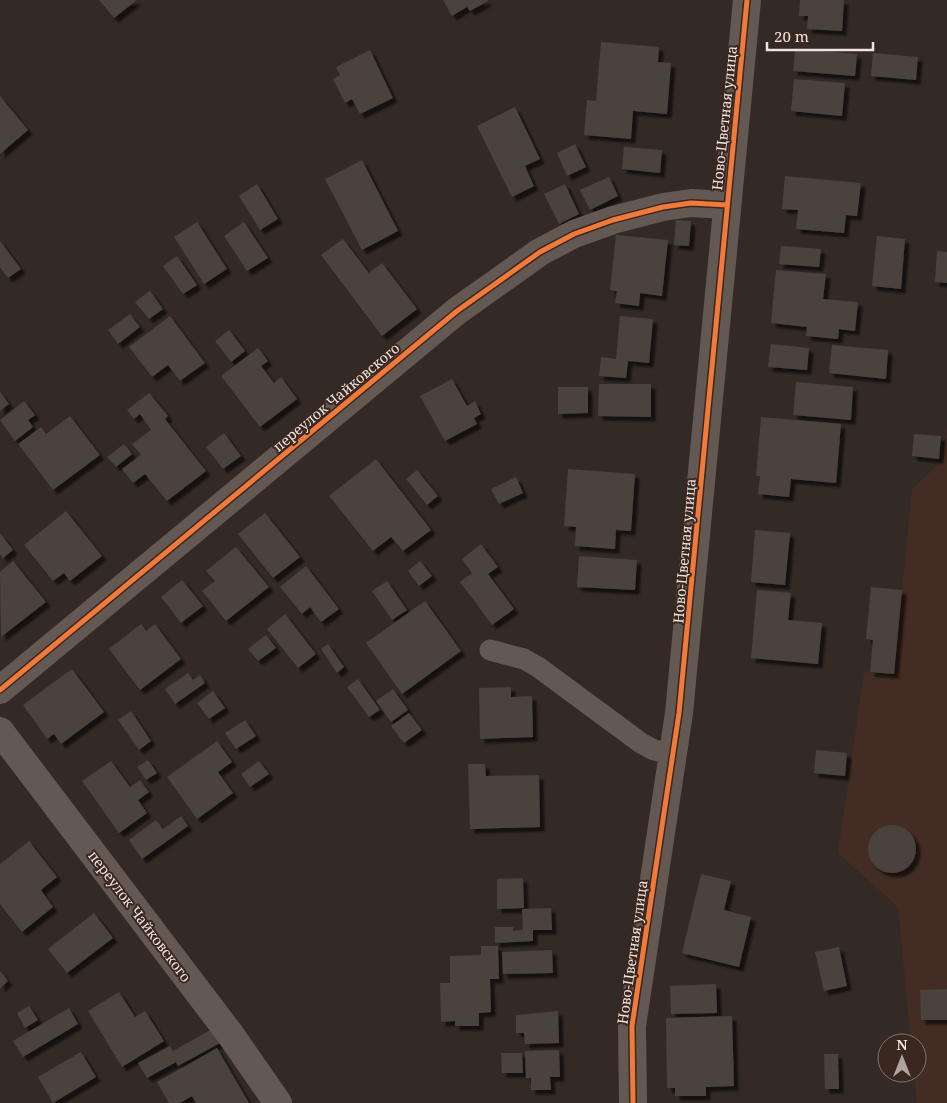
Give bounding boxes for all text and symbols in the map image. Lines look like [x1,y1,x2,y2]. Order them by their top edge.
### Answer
scale bar [767,20,873,52]
text: 20 m [774,26,809,46]
street label: Ново-Цветная улица [707,45,741,191]
street label: переулок Чайковского [269,338,403,456]
street label: Ново-Цветная улица [668,478,700,624]
street label: переулок Чайковского [84,846,196,986]
street label: Ново-Цветная улица [612,879,652,1025]
north arrow [877,1033,927,1083]
text: N [896,1035,908,1054]

